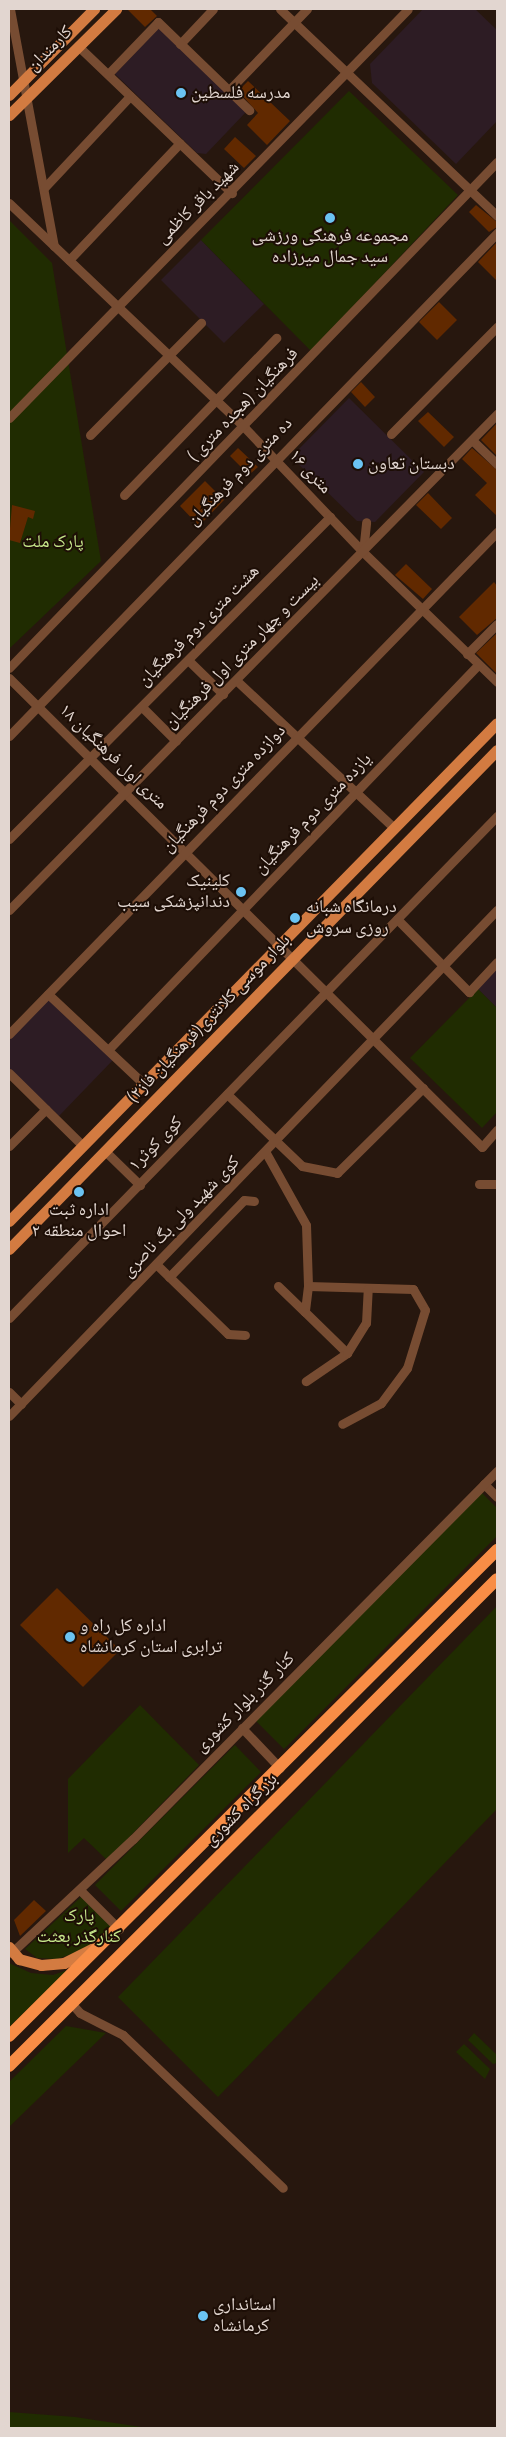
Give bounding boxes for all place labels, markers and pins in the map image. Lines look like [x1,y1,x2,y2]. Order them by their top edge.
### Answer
place label: مدرسه فلسطین [191,82,291,104]
marker: مدرسه فلسطین [175,87,187,99]
marker: مجموعه فرهنگی ورزشی سید جمال میرزاده [324,212,336,224]
place label: مجموعه فرهنگی ورزشی سید جمال میرزاده [252,226,408,268]
place label: دبستان تعاون [368,453,455,475]
marker: دبستان تعاون [352,458,364,470]
place label: کلینیک دندانپزشکی سیب [117,871,230,914]
marker: کلینیک دندانپزشکی سیب [234,885,248,899]
place label: درمانگاه شبانه روزی سروش [306,897,397,940]
marker: درمانگاه شبانه روزی سروش [288,911,302,925]
marker: اداره ثبت احوال منطقه ۲ [73,1186,85,1198]
place label: اداره ثبت احوال منطقه ۲ [32,1200,126,1242]
place label: اداره کل راه و ترابری استان کرمانشاه [80,1616,222,1658]
marker: اداره کل راه و ترابری استان کرمانشاه [64,1631,76,1643]
place label: استانداری کرمانشاه [213,2295,276,2338]
marker: استانداری کرمانشاه [197,2310,209,2322]

